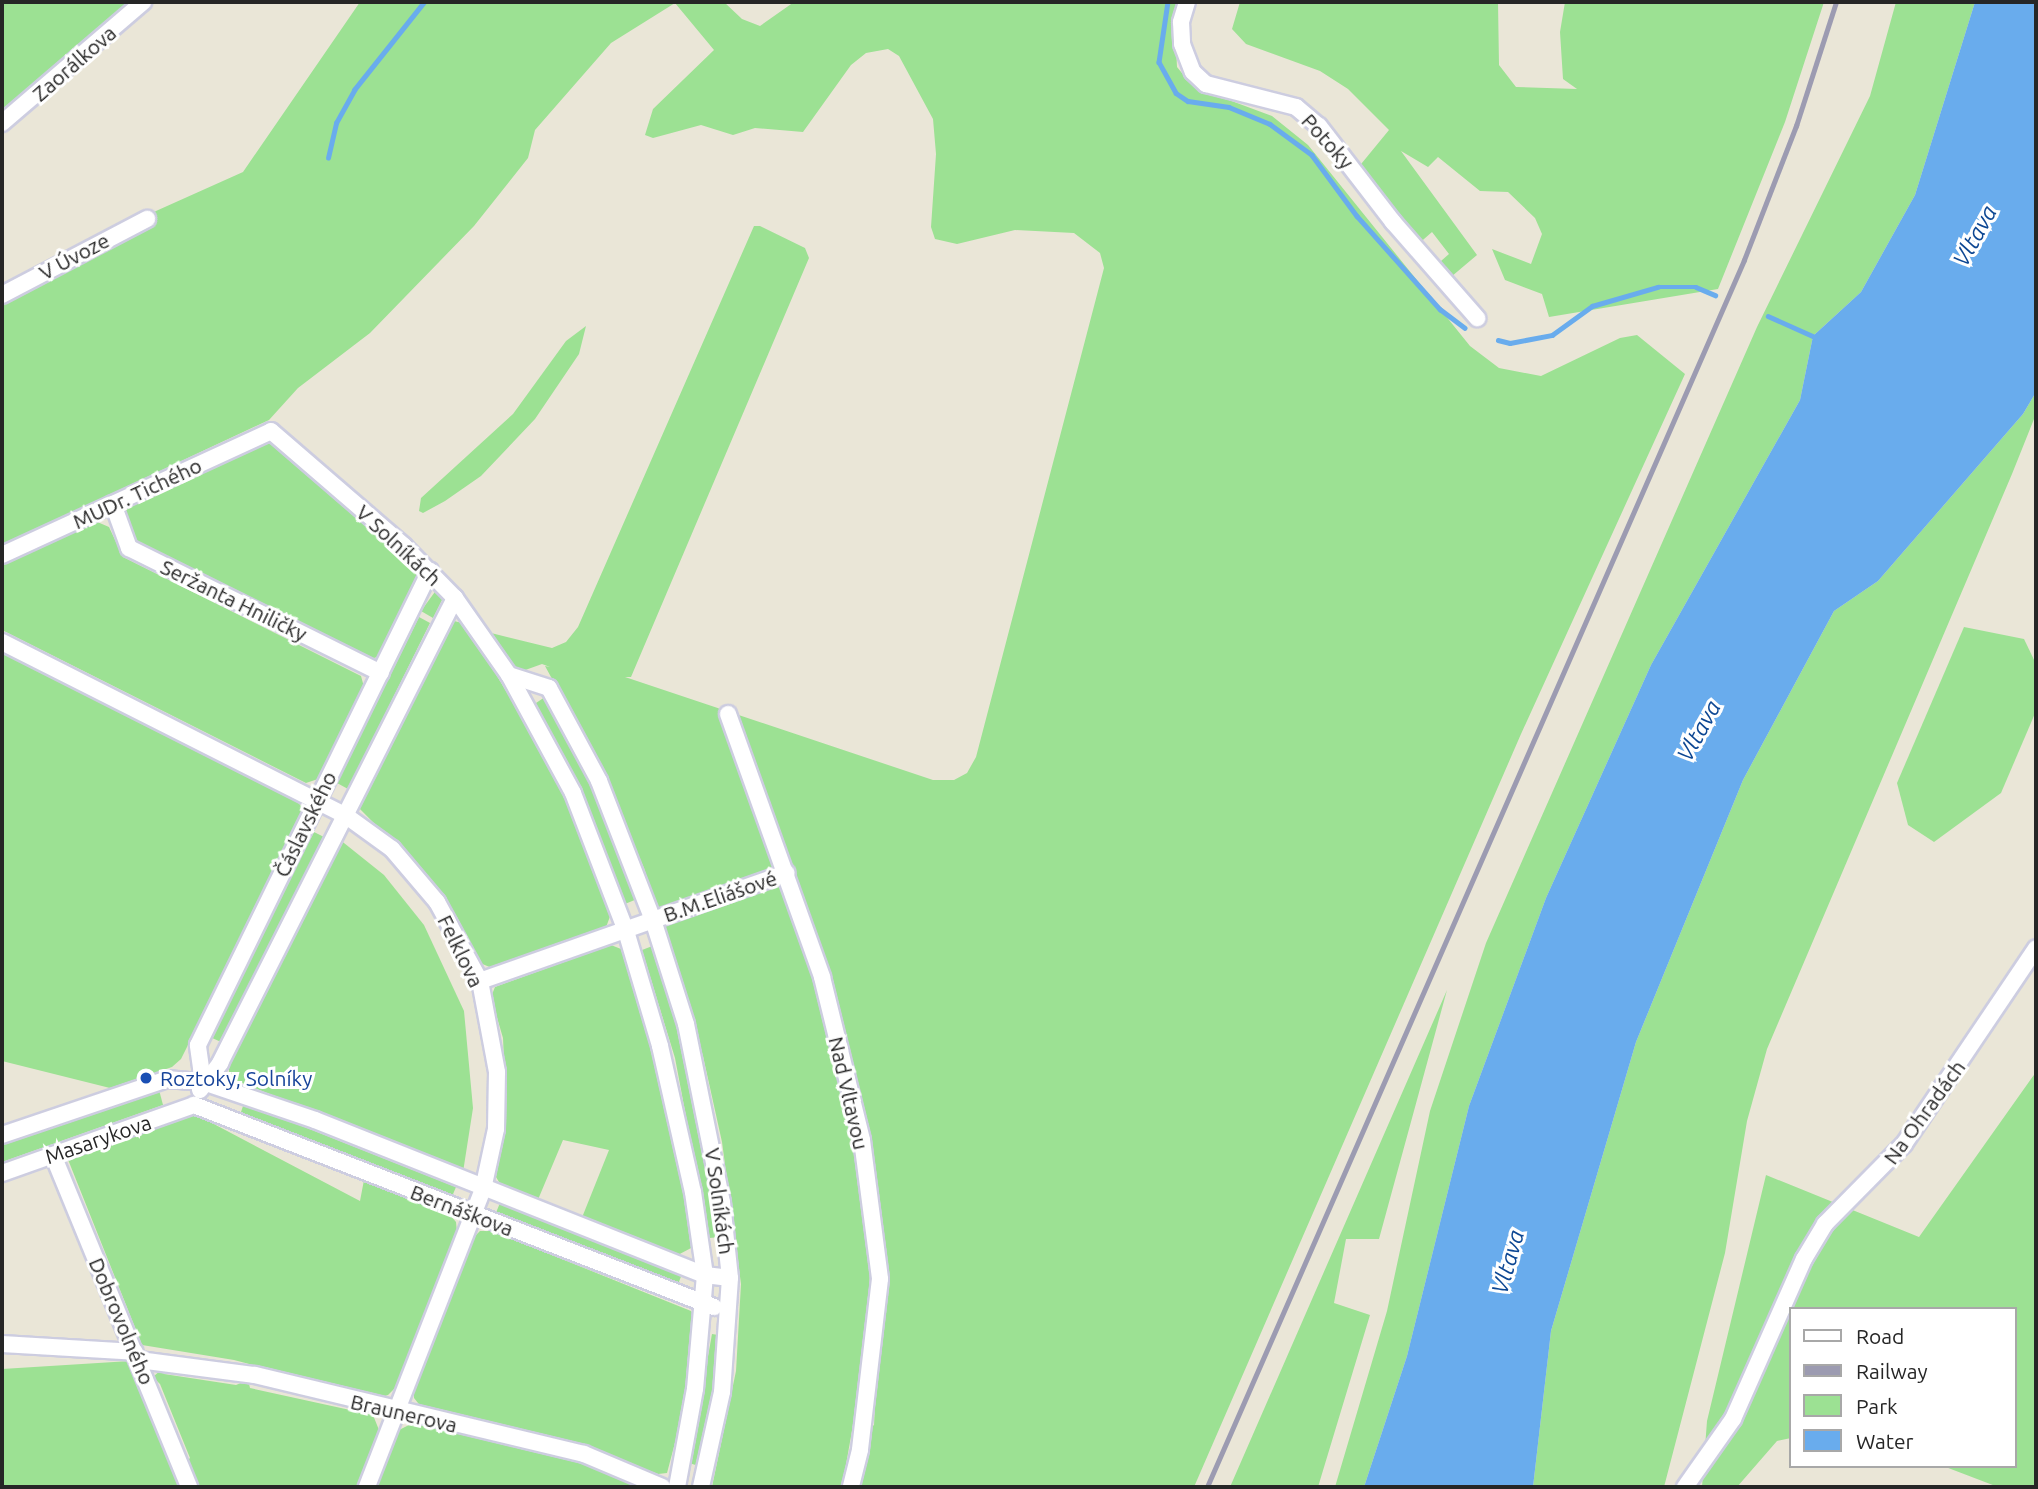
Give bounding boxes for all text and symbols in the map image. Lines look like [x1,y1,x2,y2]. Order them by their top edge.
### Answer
street label: Zaorálkova [27,20,121,106]
street label: Potoky [1297,108,1359,174]
water label: Vltava [1947,201,2003,271]
street label: V Úvoze [35,227,113,285]
street label: MUDr. Tichého [69,452,205,534]
street label: V Solníkách [351,499,447,591]
street label: Seržanta Hniličky [157,554,311,646]
water label: Vltava [1671,696,1727,766]
street label: Čáslavského [269,767,341,881]
street label: B.M.Eliášové [660,865,780,927]
street label: Felklova [433,911,489,991]
street label: Nad Vltavou [824,1034,874,1152]
street label: Na Ohradách [1878,1055,1970,1169]
place label: Roztoky, Solníky [160,1065,312,1091]
marker: Roztoky, Solníky [138,1070,154,1086]
street label: Masarykova [41,1109,155,1169]
street label: V Solníkách [700,1146,740,1256]
street label: Bernáškova [407,1179,517,1241]
water label: Vltava [1486,1227,1530,1297]
street label: Dobrovolného [84,1254,160,1388]
legend [1790,1307,2017,1468]
text: Road [1856,1324,1904,1348]
text: Railway [1856,1359,1928,1383]
street label: Braunerova [348,1388,460,1438]
text: Park [1856,1394,1898,1418]
text: Water [1856,1429,1914,1453]

